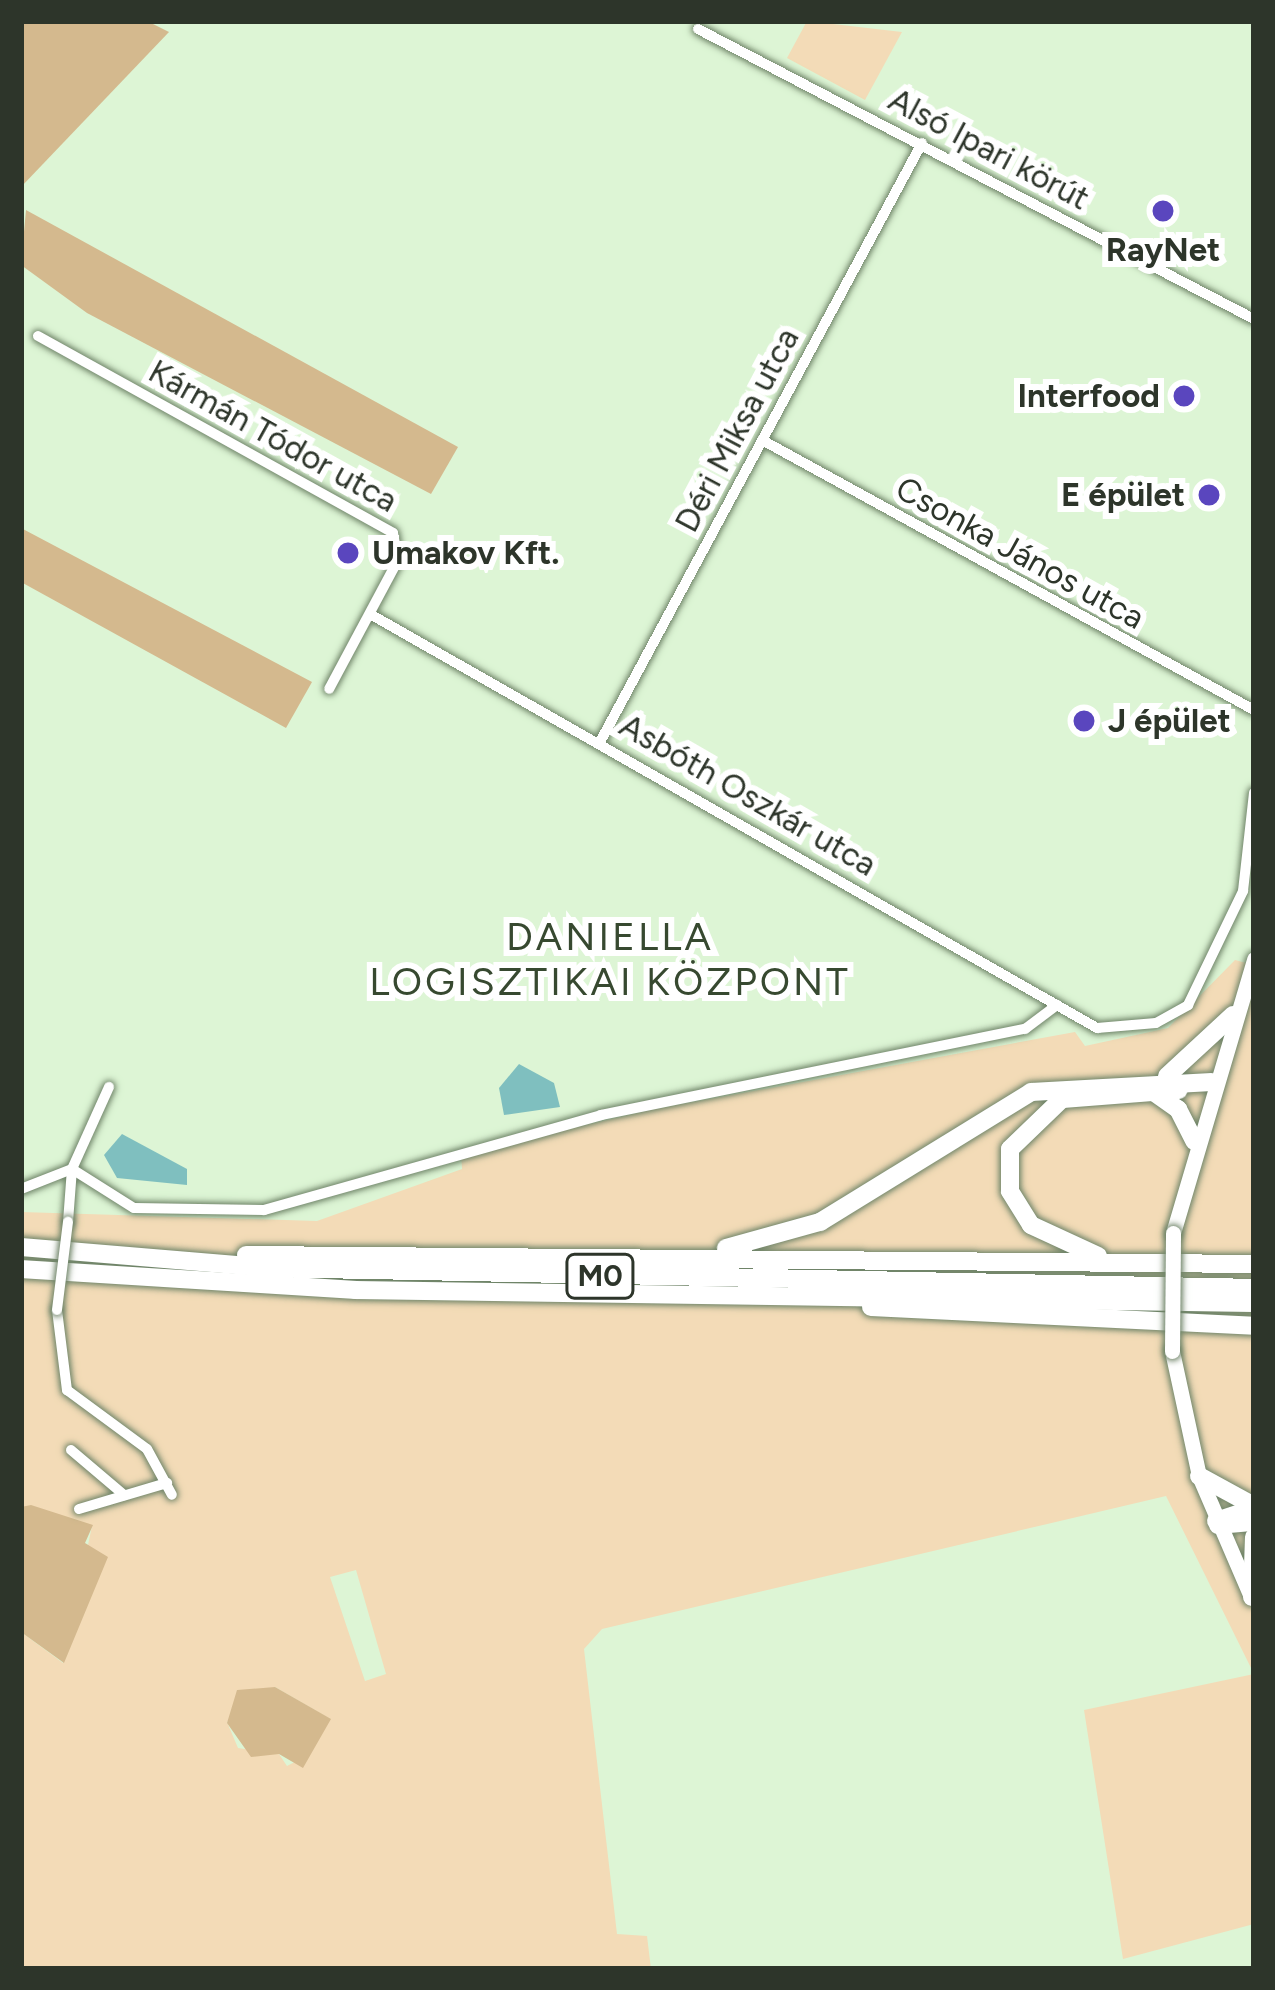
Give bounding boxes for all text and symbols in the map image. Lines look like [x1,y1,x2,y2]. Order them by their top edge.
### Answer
street label: Alsó Ipari körút [882,80,1096,218]
marker: RayNet [1150,198,1176,224]
place label: RayNet [1106,230,1220,270]
street label: Déri Miksa utca [667,321,807,539]
street label: Kármán Tódor utca [142,351,404,521]
place label: Interfood [1017,376,1160,416]
marker: Interfood [1171,383,1197,409]
street label: Csonka János utca [889,468,1151,638]
place label: E épület [1061,475,1185,515]
marker: E épület [1196,482,1222,508]
place label: Umakov Kft. [372,533,560,573]
marker: Umakov Kft. [335,540,361,566]
place label: J épület [1108,701,1231,741]
street label: Asbóth Oszkár utca [613,705,883,885]
marker: J épület [1071,708,1097,734]
district label: DANIELLA LOGISZTIKAI KÖZPONT [369,915,851,1006]
road number: M0 [564,1252,636,1300]

